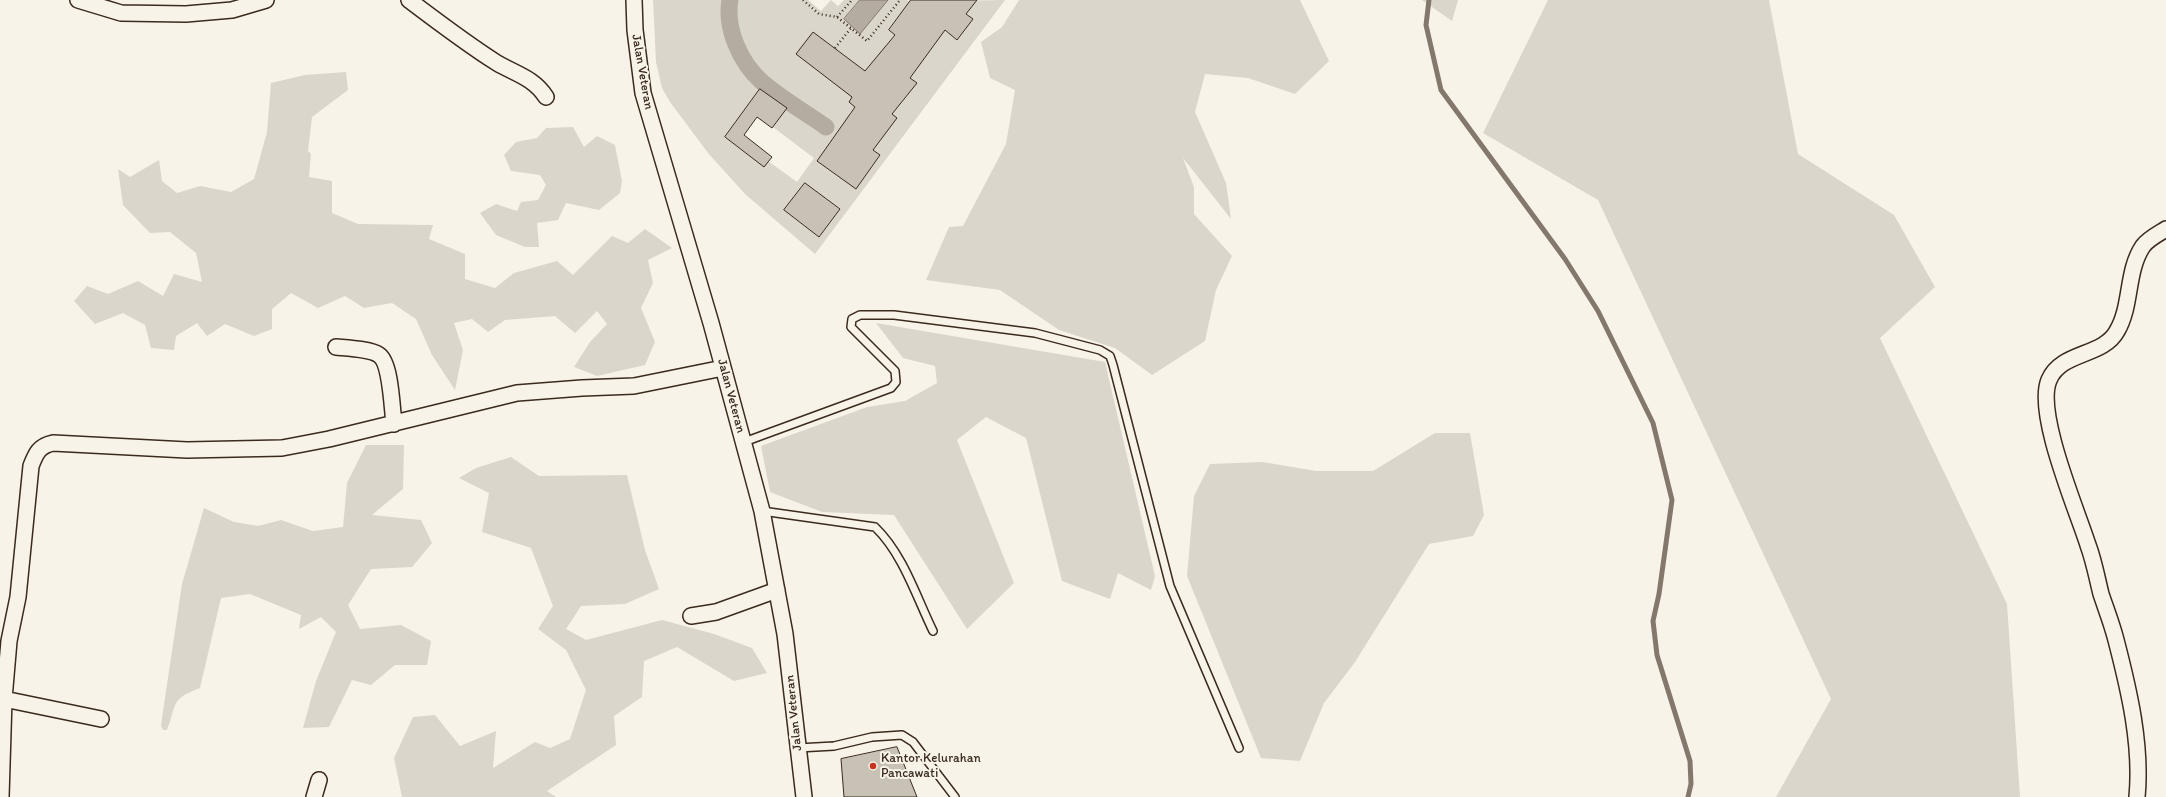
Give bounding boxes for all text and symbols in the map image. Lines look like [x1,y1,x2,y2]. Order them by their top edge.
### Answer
street label: Jalan Veteran [628,33,656,111]
street label: Jalan Veteran [714,357,748,435]
street label: Jalan Veteran [782,674,806,752]
place label: Kantor Kelurahan Pancawati [881,751,981,782]
marker: Kantor Kelurahan Pancawati [868,761,878,771]

